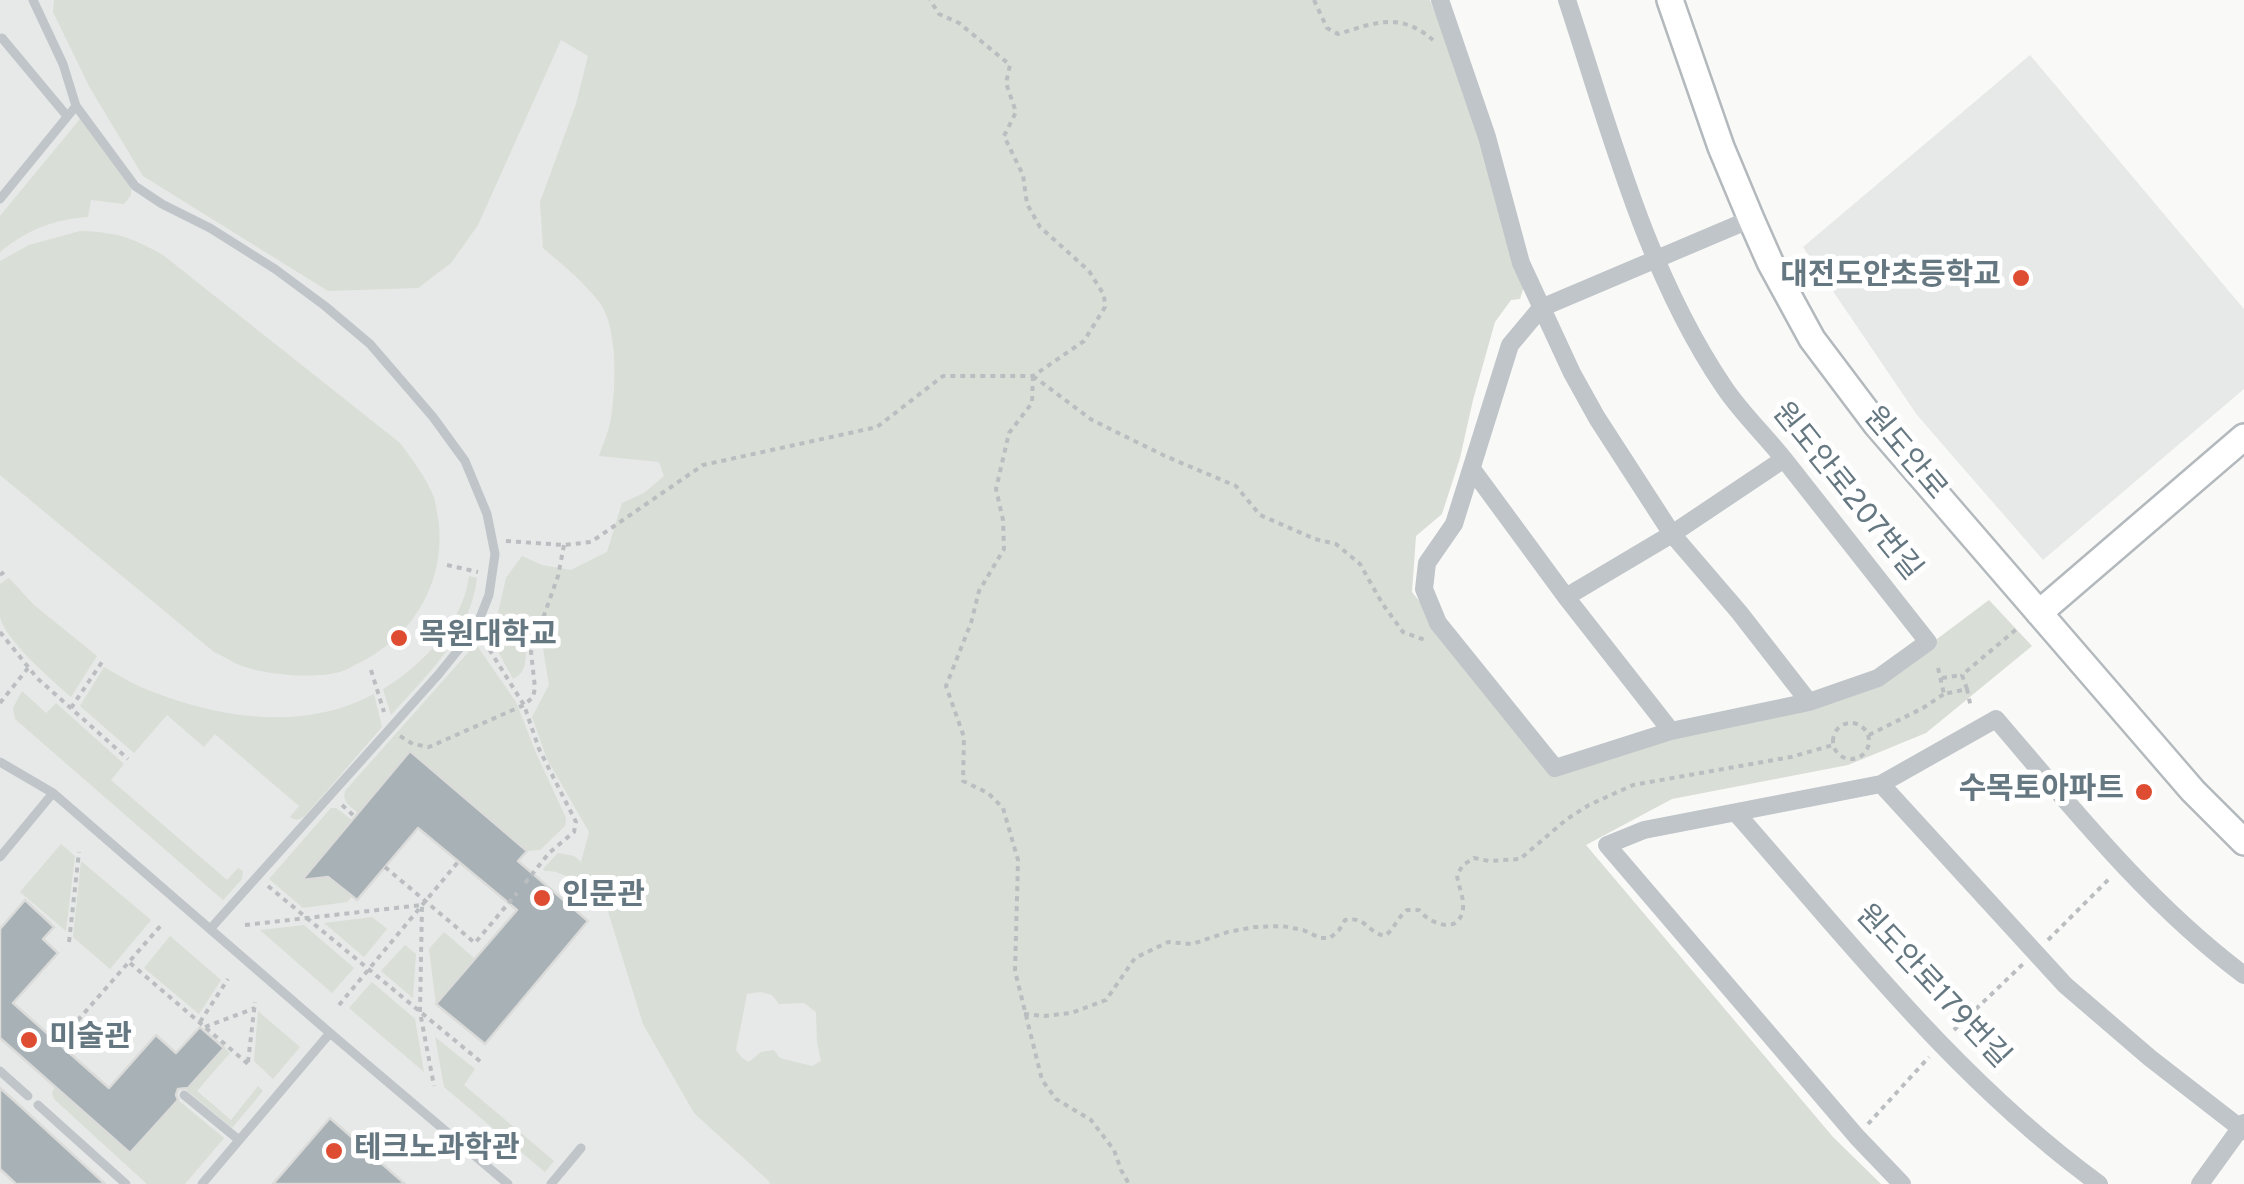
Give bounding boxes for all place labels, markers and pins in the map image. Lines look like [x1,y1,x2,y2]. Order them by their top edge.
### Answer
place label: 대전도안초등학교 [1780,260,2001,296]
marker: 대전도안초등학교 [2010,267,2032,289]
place label: 목원대학교 [419,620,557,656]
marker: 목원대학교 [388,627,410,649]
place label: 수목토아파트 [1958,774,2124,810]
marker: 수목토아파트 [2133,781,2155,803]
place label: 인문관 [562,880,645,916]
marker: 인문관 [531,887,553,909]
place label: 미술관 [49,1022,132,1058]
marker: 미술관 [18,1029,40,1051]
place label: 테크노과학관 [354,1133,520,1169]
marker: 테크노과학관 [323,1140,345,1162]

